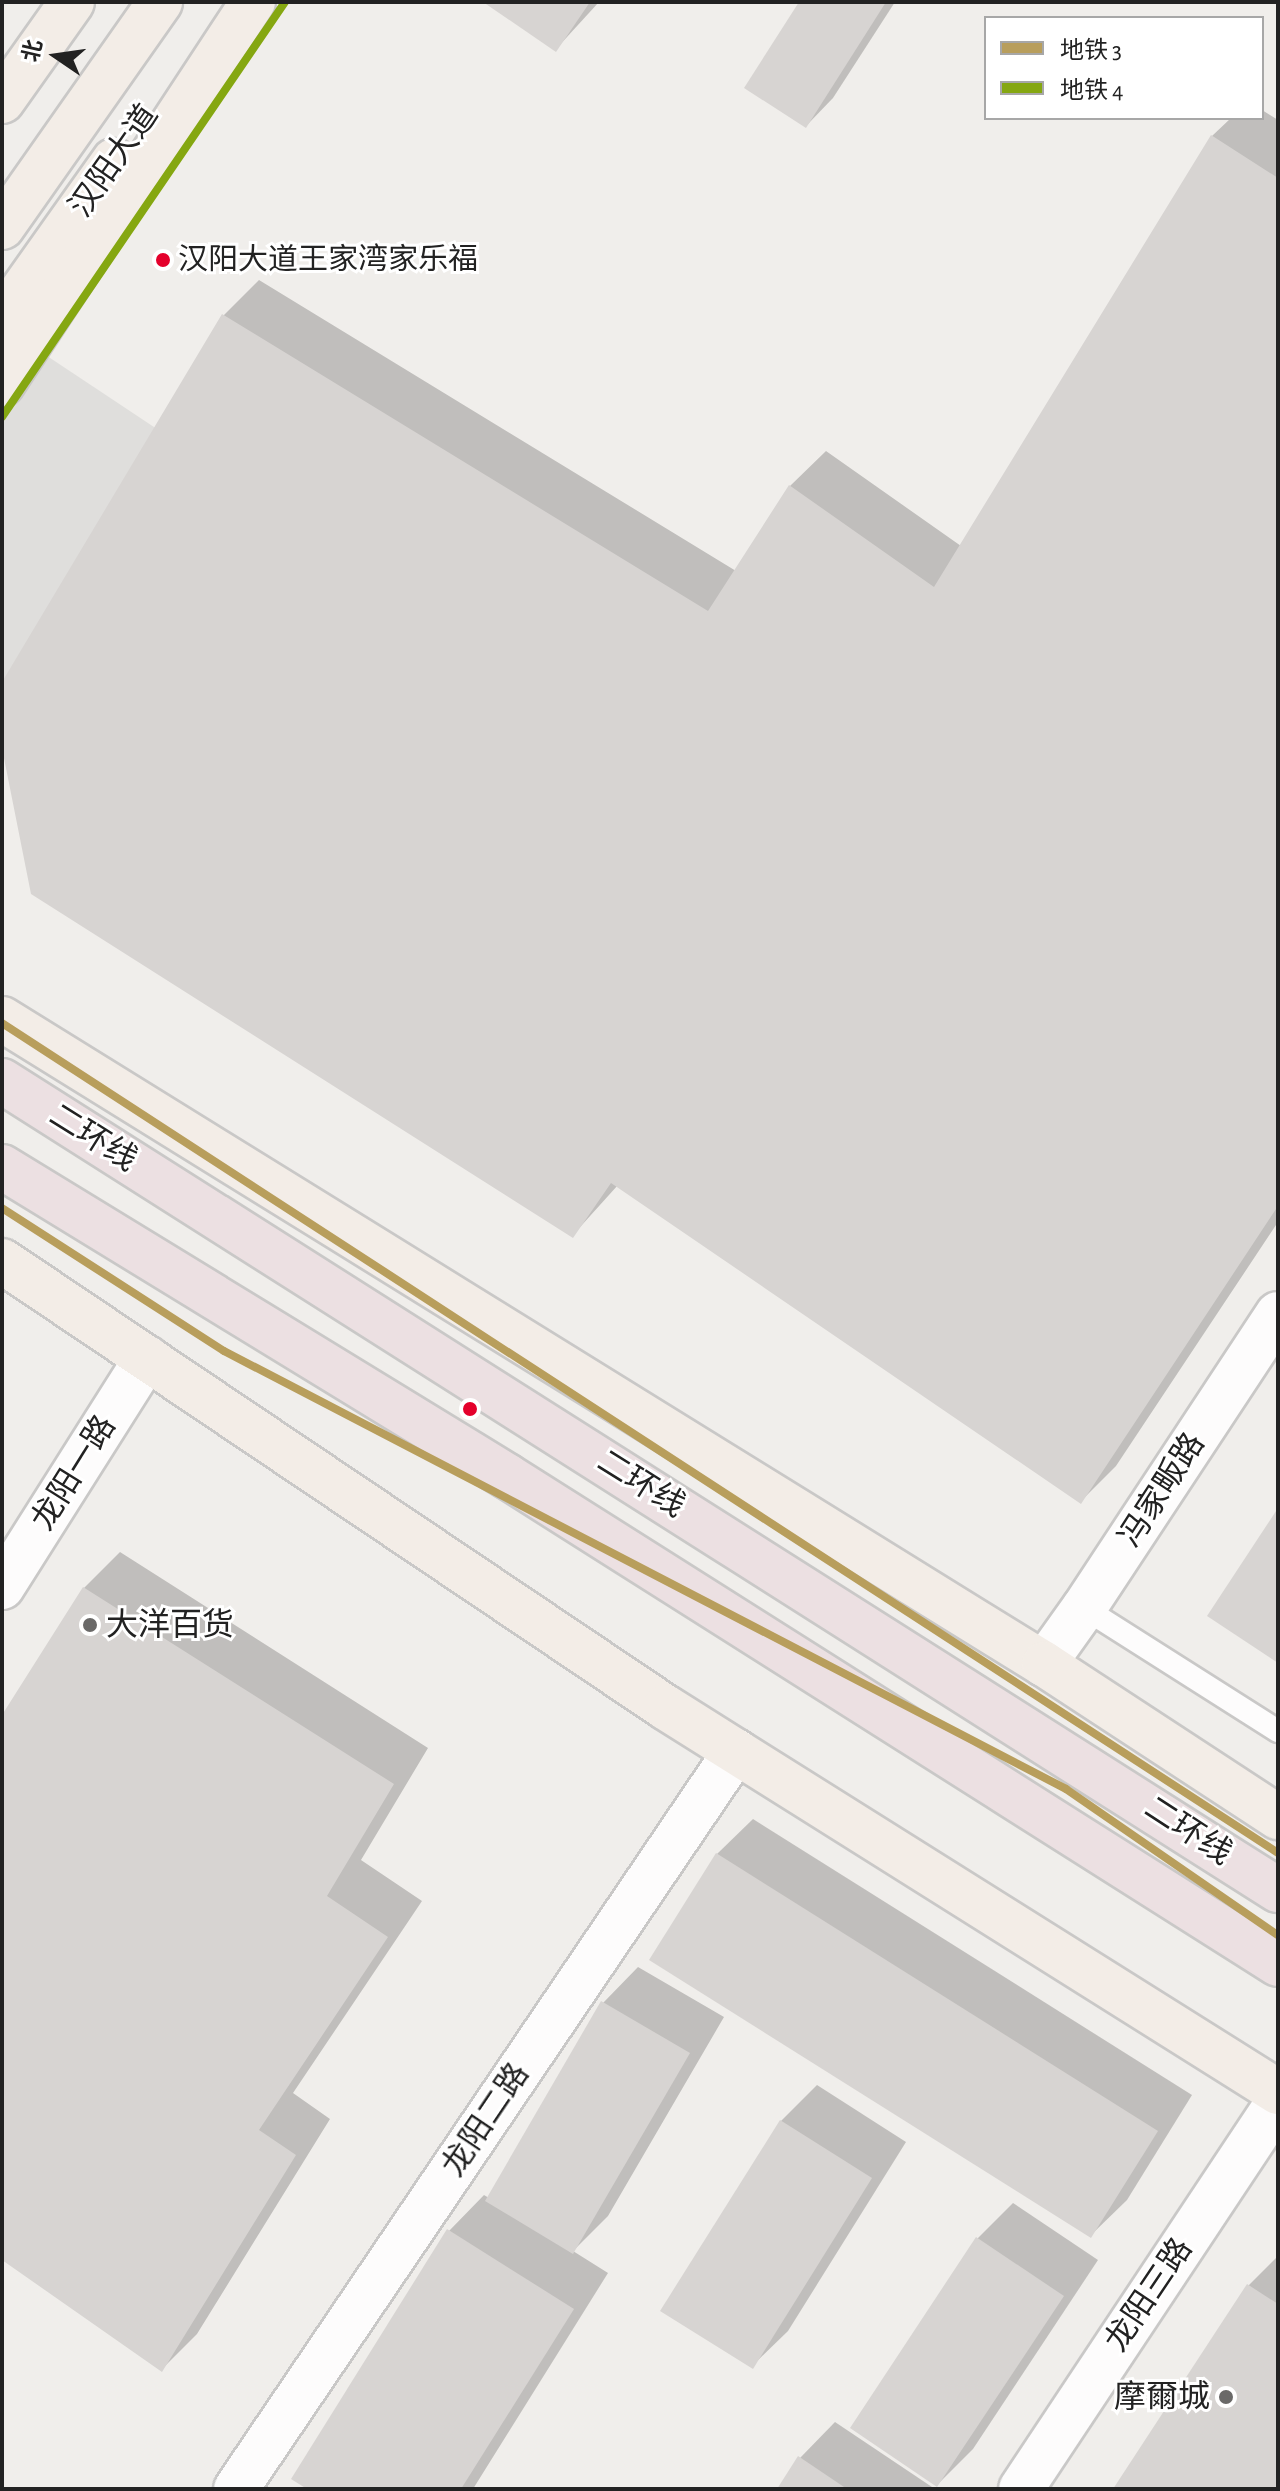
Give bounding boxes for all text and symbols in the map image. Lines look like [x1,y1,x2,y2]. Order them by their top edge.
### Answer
north arrow [16,16,96,96]
legend [984,16,1264,120]
text: 北 [19,37,46,64]
text: 地铁 3 [1060,39,1122,63]
text: 地铁 4 [1060,79,1124,103]
street label: 汉阳大道 [62,98,166,224]
place label: 汉阳大道王家湾家乐福 [178,242,478,278]
marker: 汉阳大道王家湾家乐福 [155,252,171,268]
street label: 二环线 [42,1096,144,1180]
unlabelled marker [462,1401,478,1417]
street label: 龙阳一路 [24,1409,124,1537]
street label: 冯家畈路 [1111,1426,1213,1554]
street label: 二环线 [590,1442,692,1526]
place label: 大洋百货 [106,1606,234,1644]
marker: 大洋百货 [81,1616,99,1634]
street label: 二环线 [1137,1789,1239,1873]
street label: 龙阳二路 [434,2056,538,2184]
street label: 龙阳三路 [1097,2231,1201,2359]
place label: 摩爾城 [1114,2378,1210,2416]
marker: 摩爾城 [1217,2388,1235,2406]

